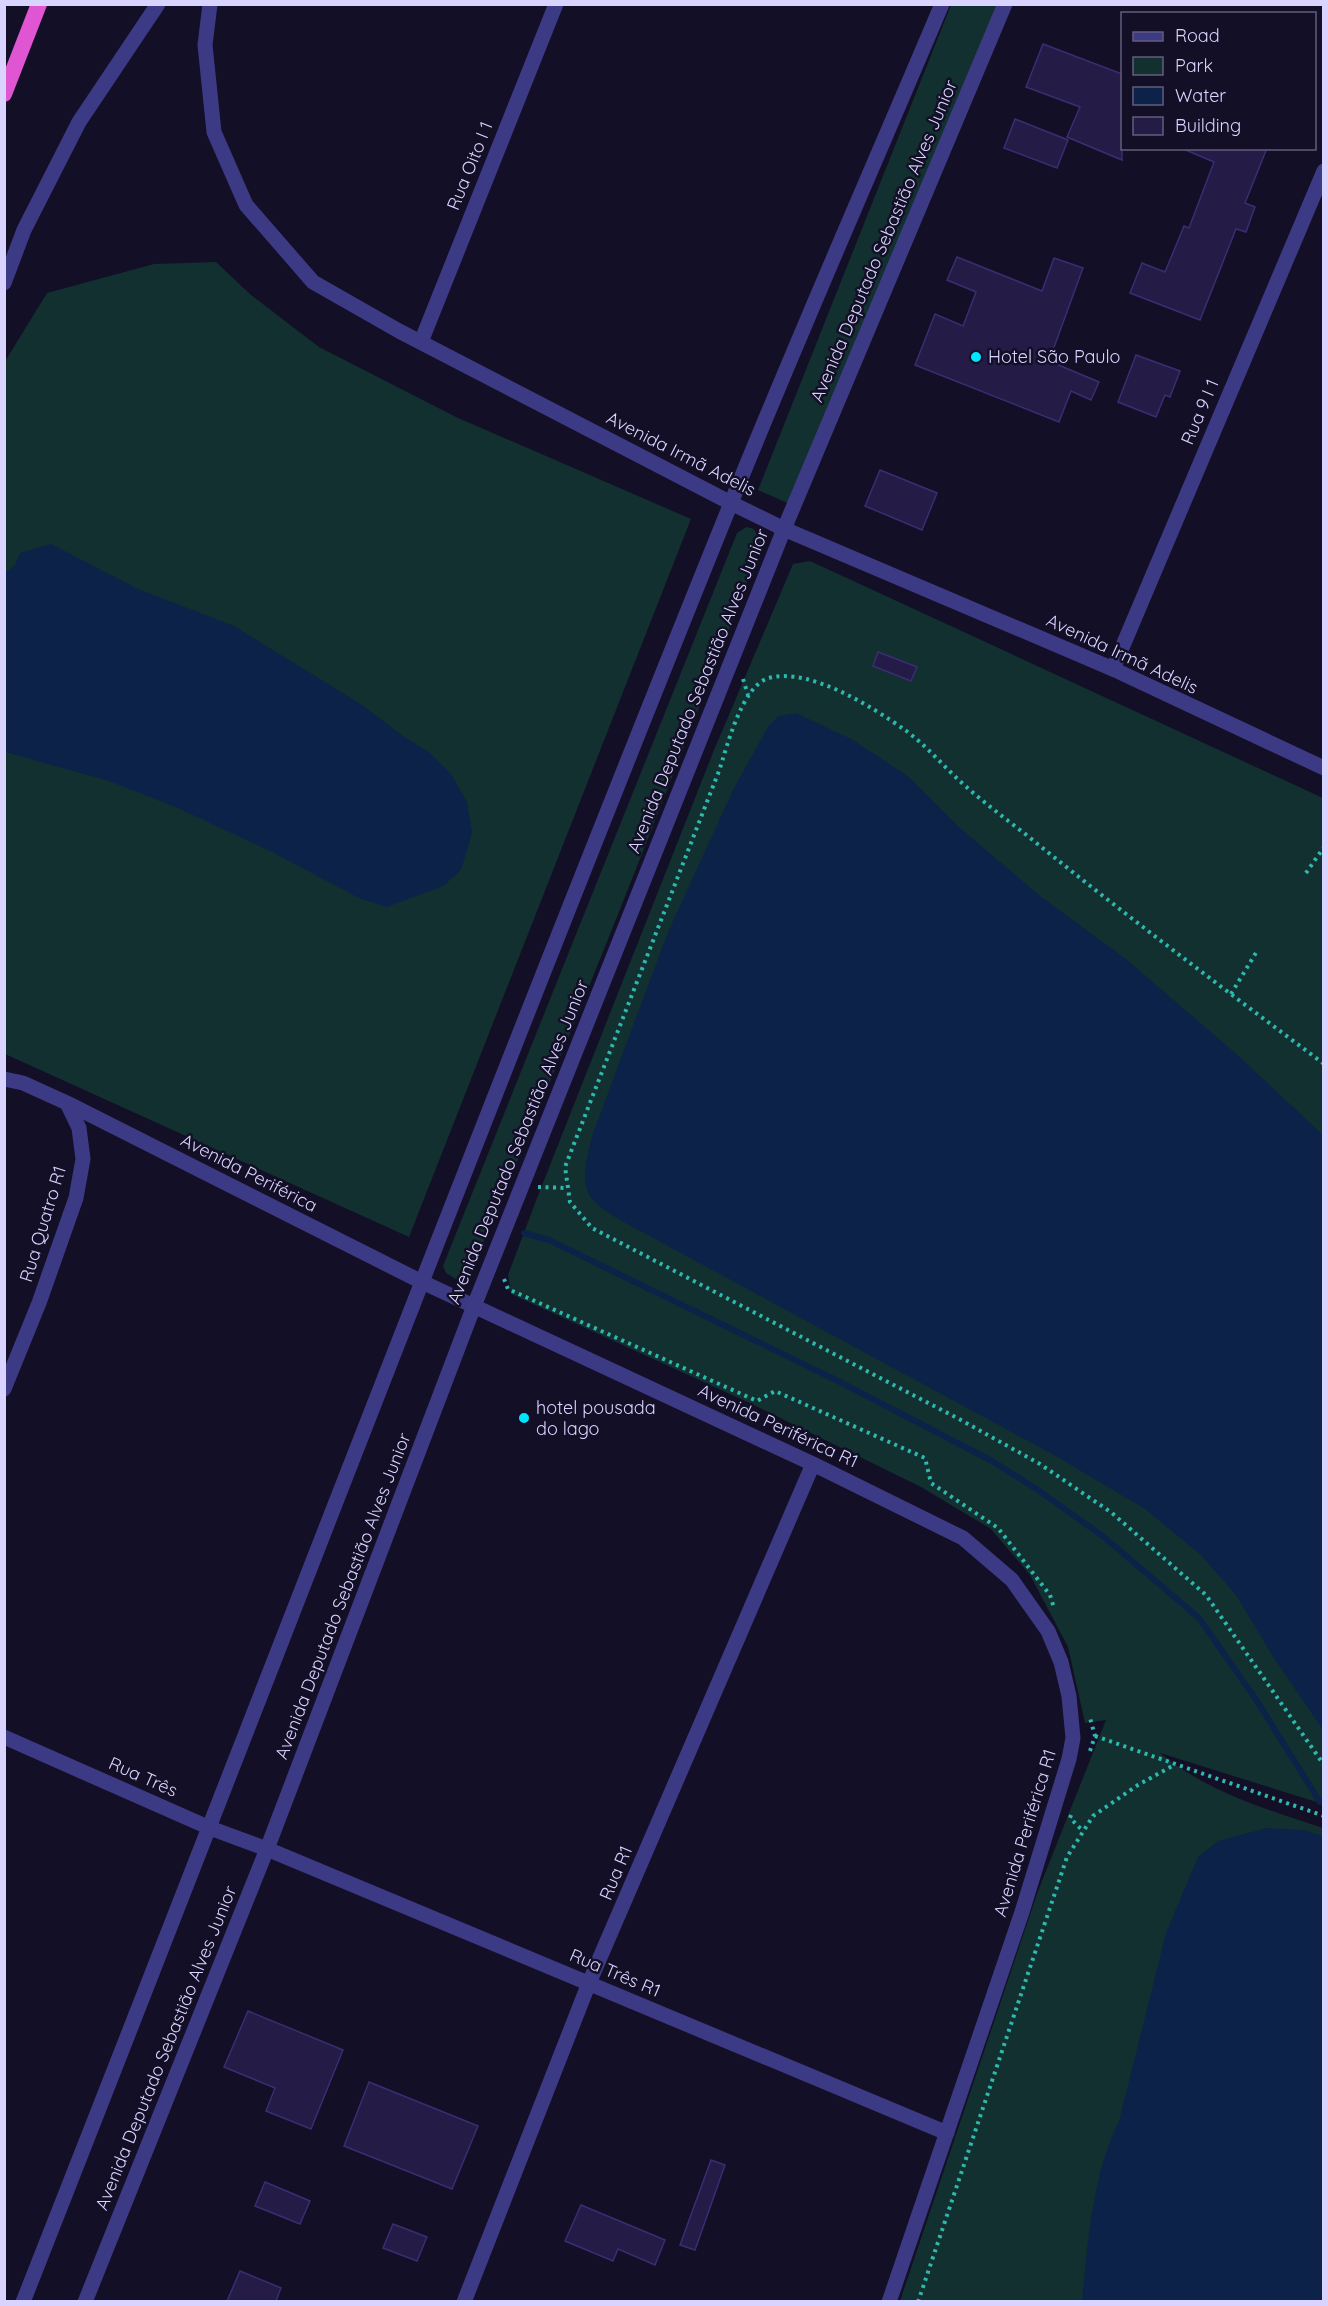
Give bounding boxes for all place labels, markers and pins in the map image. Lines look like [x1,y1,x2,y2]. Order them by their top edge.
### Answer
place label: Hotel São Paulo [988,345,1120,368]
marker: Hotel São Paulo [969,350,983,364]
place label: hotel pousada do lago [536,1396,656,1440]
marker: hotel pousada do lago [517,1411,531,1425]

